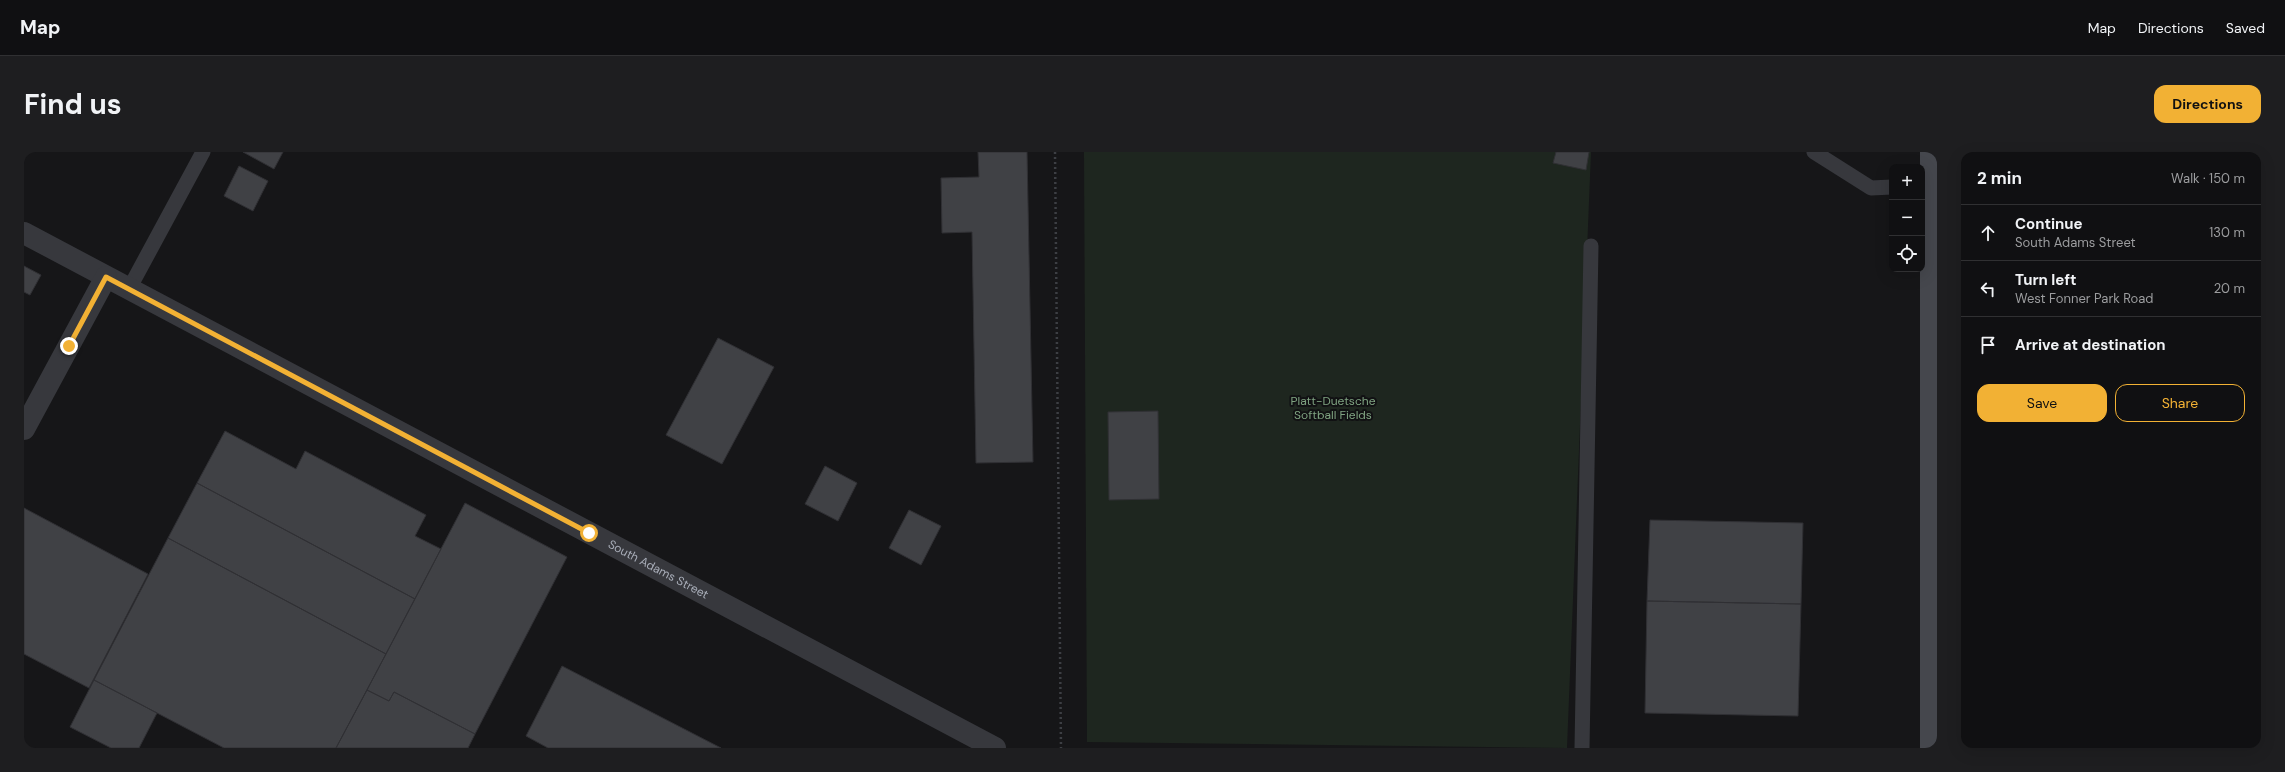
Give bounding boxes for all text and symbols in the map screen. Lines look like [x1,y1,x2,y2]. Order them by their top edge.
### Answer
text: Map [20,15,60,40]
text: Map [2088,19,2116,37]
text: Directions [2138,19,2204,37]
text: Saved [2226,19,2265,37]
button: Directions [2154,85,2261,123]
text: Find us [24,86,122,123]
map controls [1889,164,1925,272]
button: + [1889,164,1925,200]
text: 2 min [1977,167,2022,189]
text: Walk · 150 m [2171,170,2245,187]
button: − [1889,200,1925,236]
text: Continue [2015,214,2083,234]
icon: ahead [1977,222,1999,244]
text: 130 m [2209,224,2245,241]
text: South Adams Street [2015,234,2136,251]
button: locate [1889,236,1925,272]
text: Turn left [2015,270,2076,290]
icon: left [1977,278,1999,300]
text: 20 m [2214,280,2245,297]
text: West Fonner Park Road [2015,290,2153,307]
icon: arrive [1977,334,1999,356]
text: Arrive at destination [2015,335,2166,355]
route end [60,337,78,355]
button: Save [1977,384,2107,422]
button: Share [2115,384,2245,422]
park label: Platt-Duetsche Softball Fields [1291,393,1376,423]
route start [580,524,598,542]
street label: South Adams Street [605,536,712,603]

